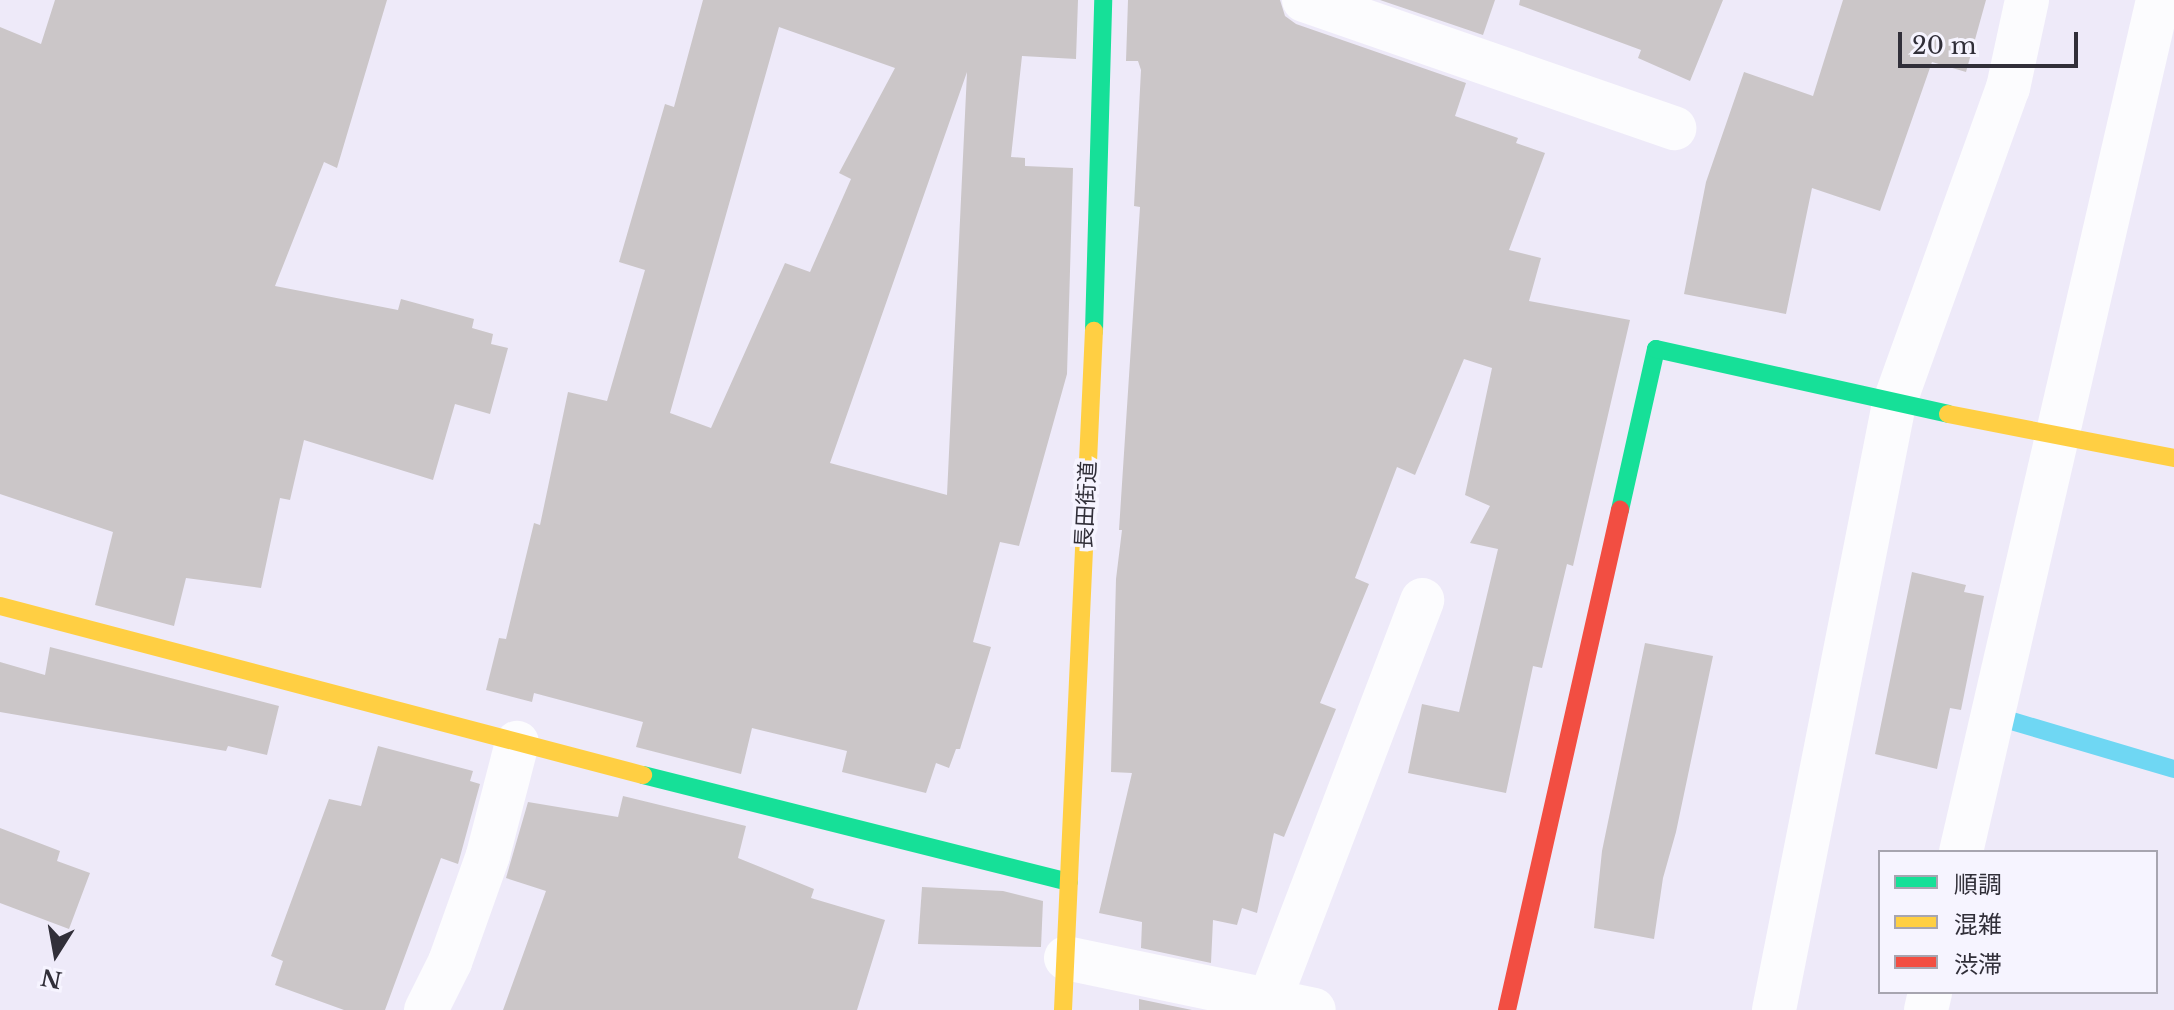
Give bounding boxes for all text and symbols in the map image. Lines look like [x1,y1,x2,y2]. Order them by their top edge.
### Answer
scale bar [1902,16,2082,66]
text: 20 m [1912,31,1977,60]
street label: 長田街道 [1071,460,1101,550]
legend [1878,850,2158,994]
text: 順調 [1954,870,2002,899]
text: 混雑 [1954,910,2002,939]
north arrow [16,914,96,994]
text: 渋滞 [1954,950,2002,979]
text: N [39,963,64,993]

